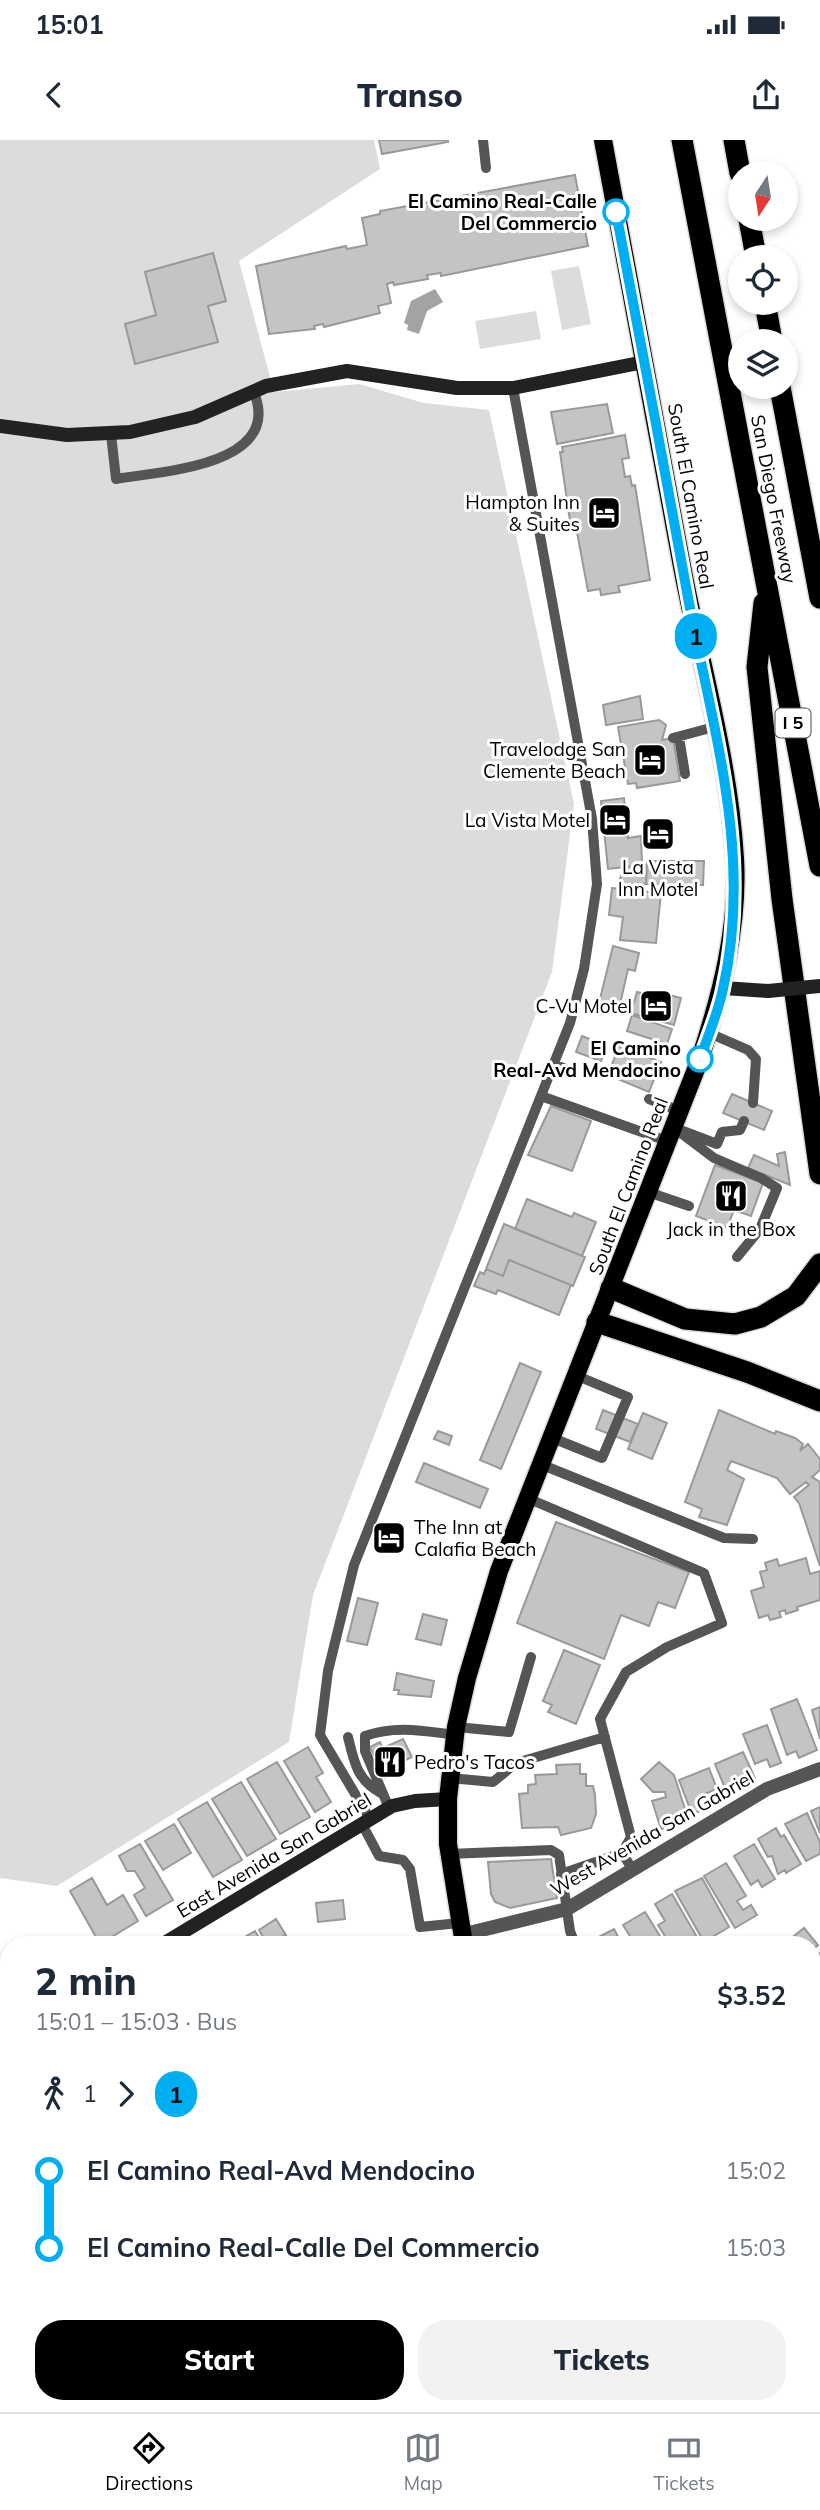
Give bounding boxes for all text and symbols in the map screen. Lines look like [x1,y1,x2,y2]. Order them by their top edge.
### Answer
text: 15:01 [35,8,104,41]
text: Transo [357,75,463,115]
icon: back [35,76,73,114]
icon: share [747,76,785,114]
north arrow [728,161,798,231]
map controls [728,161,798,399]
place label: El Camino Real-Calle Del Commercio [408,189,597,235]
marker: El Camino Real-Calle Del Commercio [603,199,629,225]
button: locate [728,245,798,315]
button: layers [728,329,798,399]
street label: South El Camino Real [663,401,719,591]
street label: San Diego Freeway [746,413,802,585]
place label: Hampton Inn & Suites [465,490,580,536]
hotel icon: Hampton Inn & Suites [585,494,623,532]
line badge: 1 [673,613,719,659]
text: 1 [689,621,703,651]
road number: I 5 [776,708,810,738]
place label: Travelodge San Clemente Beach [483,737,626,783]
hotel icon: Travelodge San Clemente Beach [631,741,669,779]
hotel icon: La Vista Motel [596,801,634,839]
place label: La Vista Motel [465,808,590,832]
hotel icon: La Vista Inn Motel [639,815,677,853]
place label: La Vista Inn Motel [618,855,698,901]
hotel icon: C-Vu Motel [637,987,675,1025]
place label: C-Vu Motel [536,994,632,1018]
place label: El Camino Real-Avd Mendocino [493,1036,681,1082]
marker: El Camino Real-Avd Mendocino [687,1046,713,1072]
street label: South El Camino Real [583,1094,673,1278]
restaurant icon: Jack in the Box [712,1177,750,1215]
place label: Jack in the Box [666,1217,796,1241]
place label: The Inn at Calafia Beach [414,1515,536,1561]
hotel icon: The Inn at Calafia Beach [370,1519,408,1557]
restaurant icon: Pedro's Tacos [371,1743,409,1781]
place label: Pedro's Tacos [414,1750,535,1774]
street label: West Avenida San Gabriel [546,1765,758,1901]
street label: East Avenida San Gabriel [172,1787,376,1923]
text: 2 min [35,1957,137,2005]
text: $3.52 [717,1979,786,2012]
text: 15:01 – 15:03 · Bus [35,2007,237,2036]
icon: walk [35,2075,73,2113]
icon: forward [107,2075,145,2113]
text: 1 [83,2079,97,2108]
text: 1 [169,2079,183,2109]
text: El Camino Real-Avd Mendocino [87,2154,475,2187]
text: 15:02 [726,2156,786,2185]
text: El Camino Real-Calle Del Commercio [87,2231,540,2264]
text: 15:03 [726,2233,786,2262]
button: Start [35,2320,404,2400]
button: Tickets [418,2320,786,2400]
tab: Directions [105,2429,193,2495]
tab: Map [404,2429,443,2495]
tab: Tickets [653,2429,715,2495]

